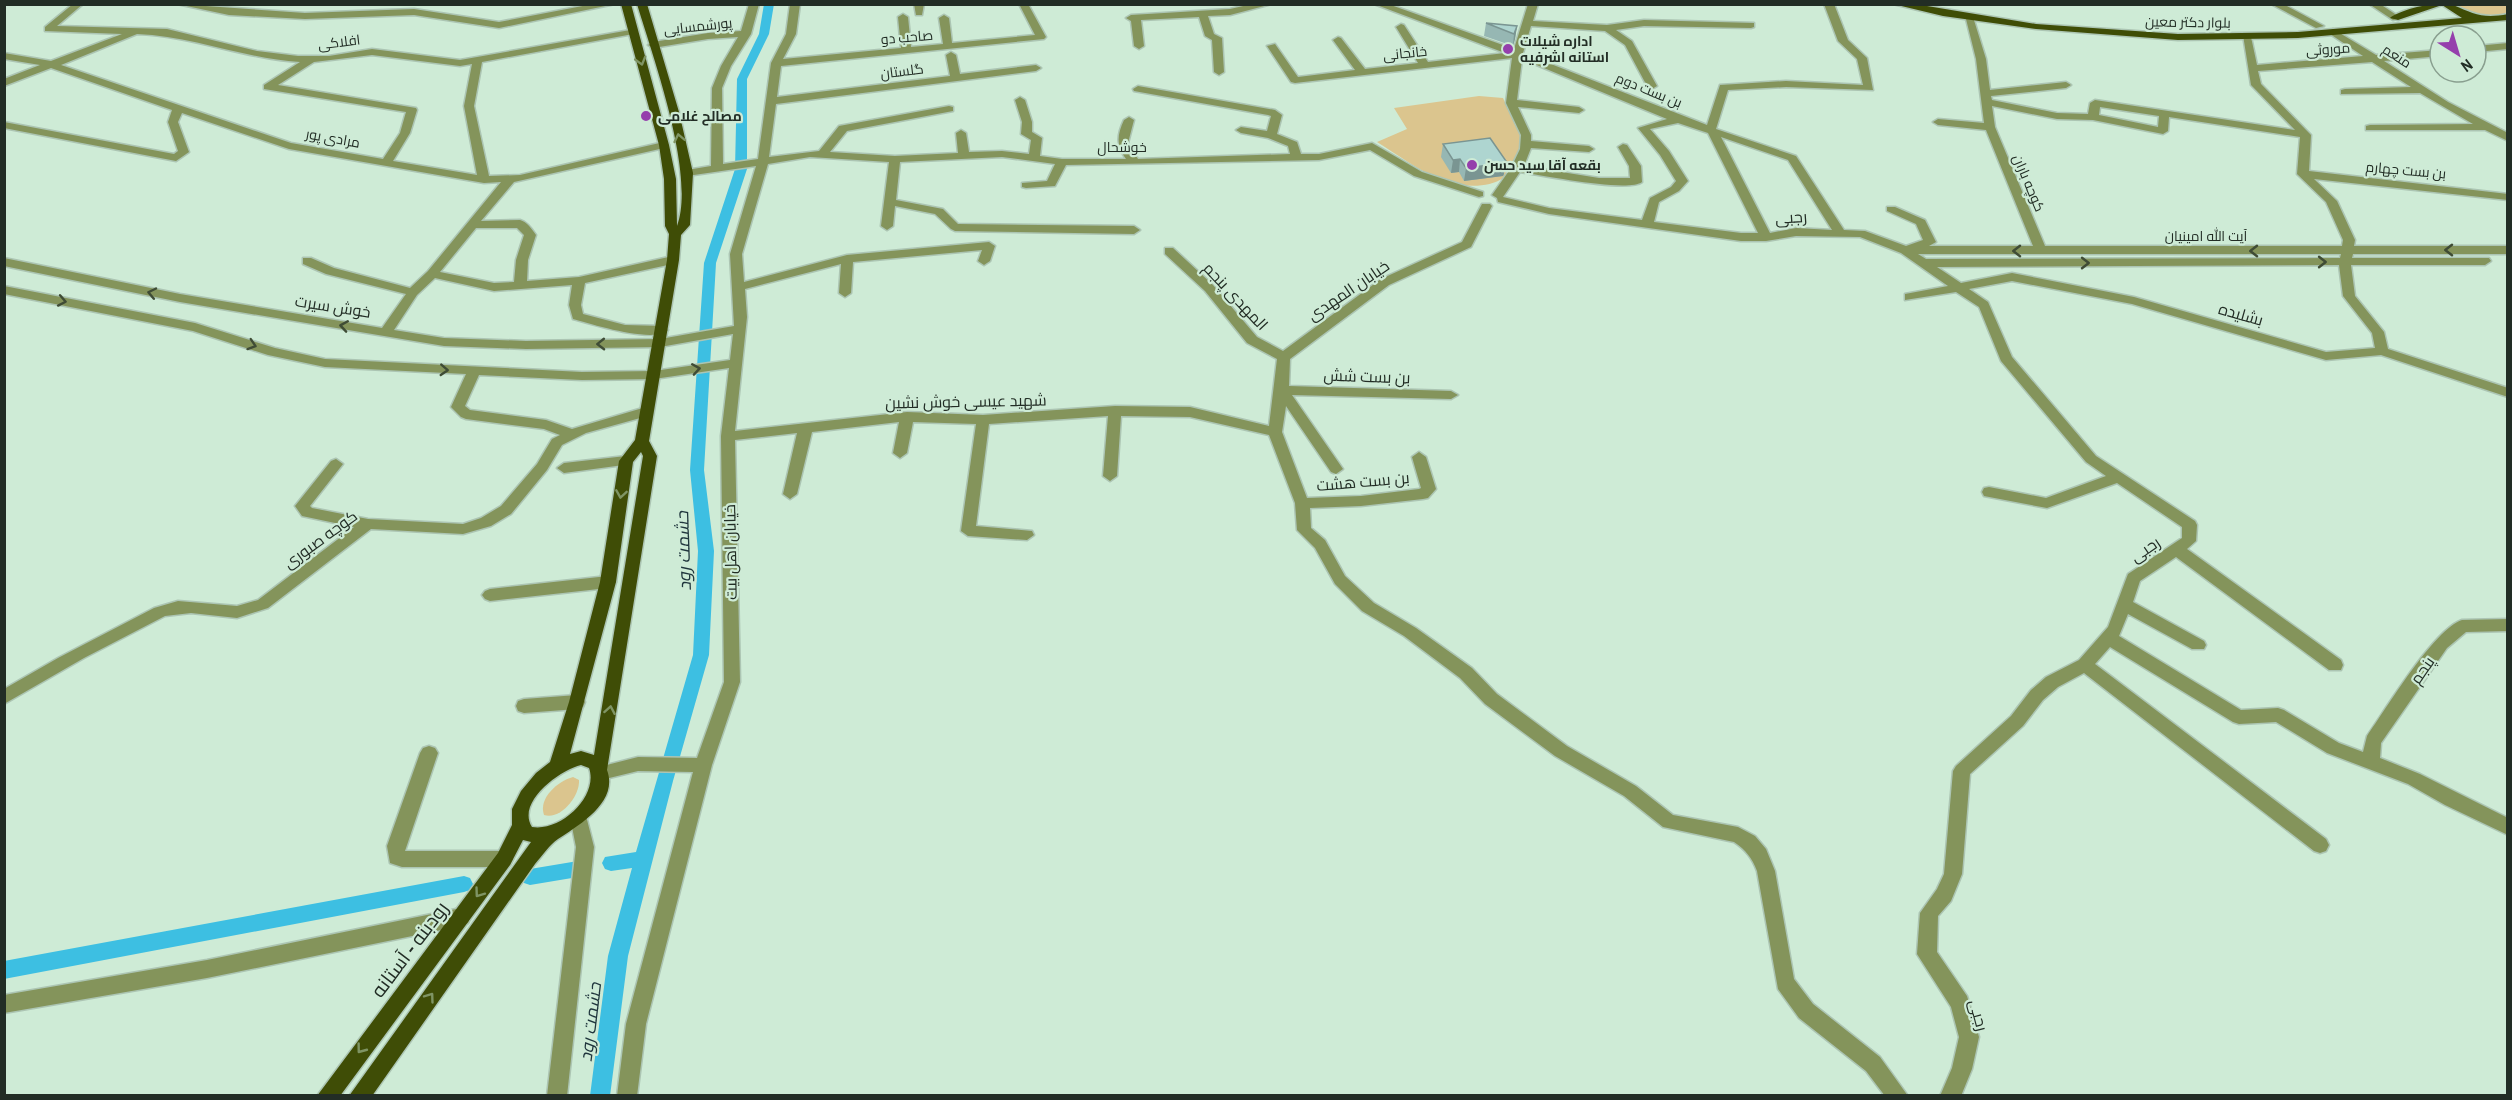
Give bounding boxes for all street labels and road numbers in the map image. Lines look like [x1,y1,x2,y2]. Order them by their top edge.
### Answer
street label: بلوار دکتر معین [2145,12,2231,32]
street label: پورشمسایی [663,13,734,40]
street label: صاحب دو [880,26,934,48]
street label: افلاکی [317,30,361,54]
street label: موروثی [2305,38,2351,60]
street label: منعم [2378,40,2415,73]
street label: خانجانی [1382,42,1428,64]
street label: گلستان [879,59,925,83]
street label: بن بست دوم [1613,68,1685,112]
street label: مرادی پور [303,124,362,153]
street label: خوشحال [1097,138,1147,156]
street label: کوچه باران [2008,152,2049,215]
street label: بن بست چهارم [2365,158,2447,183]
street label: رجبی [1774,205,1808,229]
street label: آیت الله امینیان [2165,227,2247,245]
street label: خيابان المهدی [1303,254,1393,326]
street label: المهدی پنجم [1198,257,1273,336]
street label: خوش سیرت [293,289,373,323]
street label: بشلیده [2216,297,2266,331]
street label: بن بست شش [1323,363,1411,389]
street label: شهید عیسی خوش نشین [885,389,1047,413]
street label: بن بست هشت [1316,466,1410,496]
street label: خیابان اهل بیت [718,504,742,600]
street label: کوچه صبوری [278,505,362,574]
street label: رجبی [2126,531,2164,567]
street label: پنجم‌ [2405,651,2441,689]
street label: رودبنه - آستانه [364,895,454,1003]
street label: رجبی [1964,997,1994,1033]

